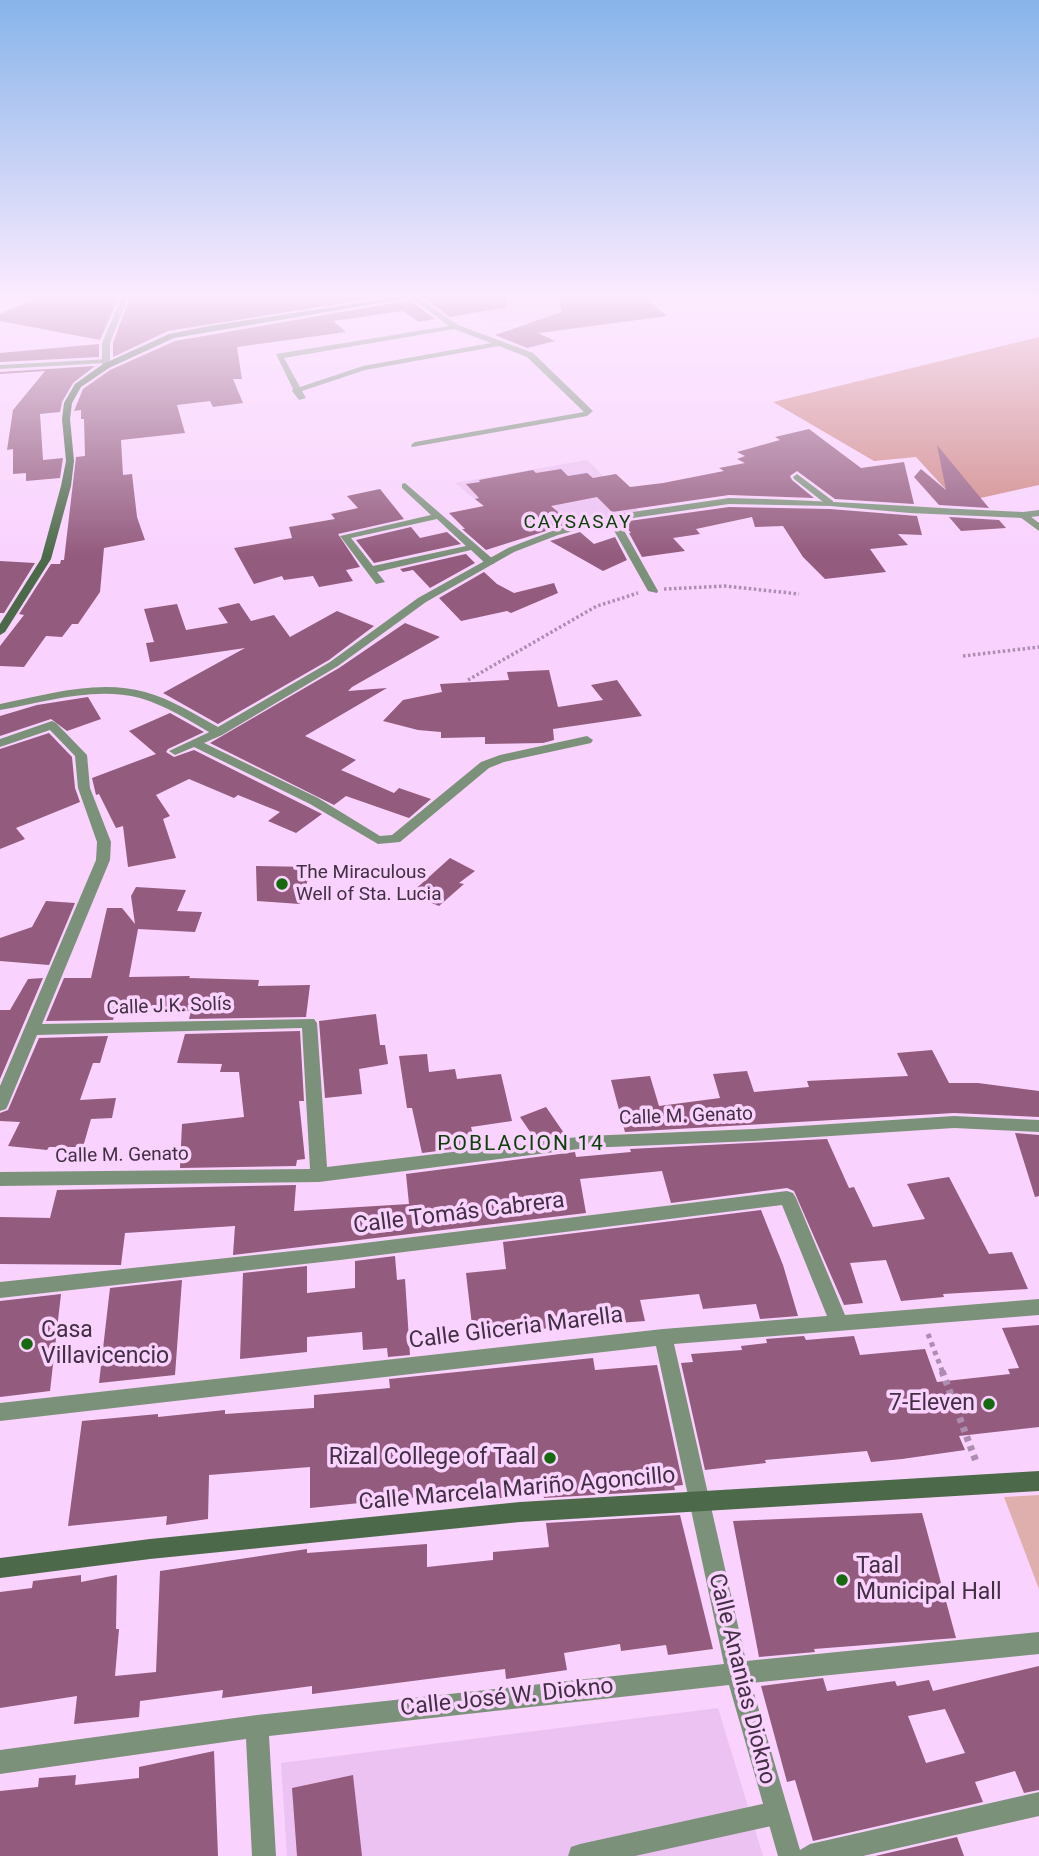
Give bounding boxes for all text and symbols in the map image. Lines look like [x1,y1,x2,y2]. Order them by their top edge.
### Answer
district label: CAYSASAY [524,512,632,534]
place label: The Miraculous Well of Sta. Lucia [296,862,442,906]
marker: The Miraculous Well of Sta. Lucia [274,876,290,892]
street label: Calle J.K. Solís [106,993,232,1021]
street label: Calle M. Genato [619,1103,753,1131]
district label: POBLACION 14 [439,1132,603,1158]
street label: Calle M. Genato [55,1143,189,1169]
street label: Calle Tomás Cabrera [352,1187,566,1241]
street label: Calle Gliceria Marella [407,1302,625,1356]
place label: Casa Villavicencio [41,1317,169,1371]
marker: Casa Villavicencio [19,1336,35,1352]
place label: 7-Eleven [889,1390,975,1418]
marker: 7-Eleven [981,1396,997,1412]
place label: Rizal College of Taal [329,1444,536,1472]
marker: Rizal College of Taal [542,1450,558,1466]
street label: Calle Marcela Mariño Agoncillo [357,1462,677,1518]
place label: Taal Municipal Hall [856,1553,1002,1607]
street label: Calle Ananias Diokno [701,1571,781,1787]
marker: Taal Municipal Hall [834,1572,850,1588]
street label: Calle José W. Diokno [399,1673,615,1723]

